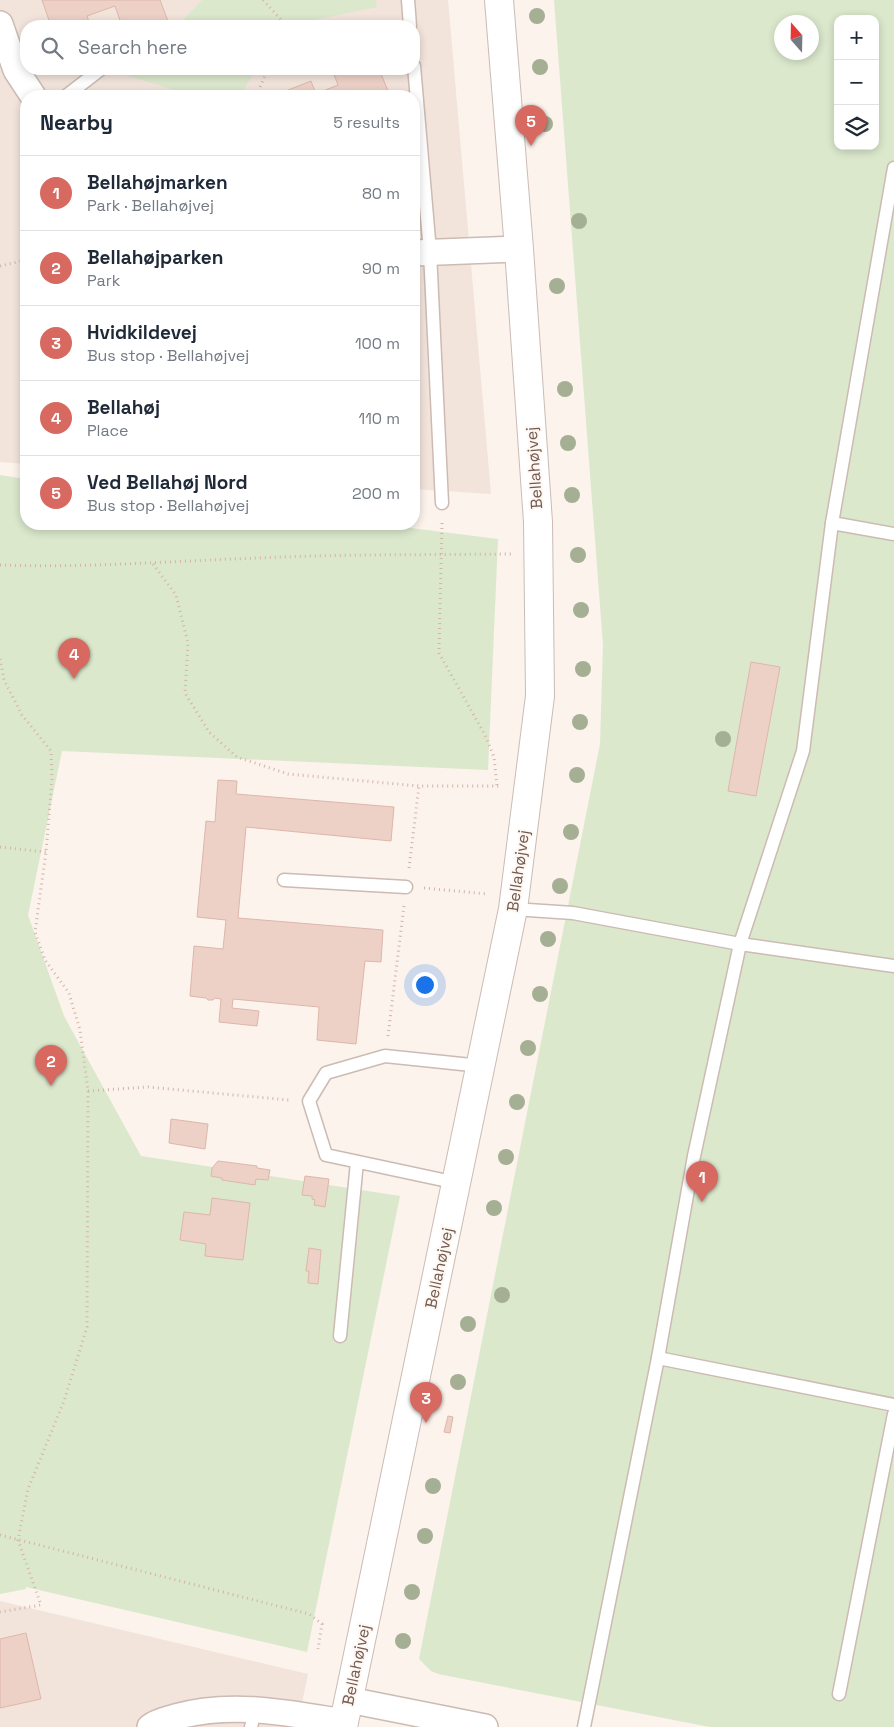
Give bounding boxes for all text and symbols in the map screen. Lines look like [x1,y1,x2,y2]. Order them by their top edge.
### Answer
north arrow [774,15,819,60]
map controls [834,15,879,150]
button: + [834,15,879,60]
search box [20,20,420,75]
icon: search [38,34,66,62]
text: Search here [78,35,188,60]
button: − [834,60,879,105]
pin: 5 [515,105,547,146]
button: layers [834,105,879,150]
text: Nearby [40,109,113,136]
text: 5 results [333,112,400,133]
text: Bellahøjmarken [87,170,228,195]
text: 1 [52,183,60,204]
text: 80 m [362,183,400,204]
text: Park · Bellahøjvej [87,195,214,216]
text: Bellahøjparken [87,245,224,270]
text: 2 [51,258,61,279]
text: 90 m [362,258,400,279]
text: Park [87,270,120,291]
text: Hvidkildevej [87,320,197,345]
text: 3 [51,333,61,354]
text: 100 m [355,333,400,354]
text: Bus stop · Bellahøjvej [87,345,249,366]
text: Bellahøj [87,395,160,420]
text: 4 [51,408,61,429]
text: 110 m [358,408,400,429]
text: Place [87,420,129,441]
street label: Bellahøjvej [521,426,547,510]
text: Ved Bellahøj Nord [87,470,248,495]
text: 5 [51,483,61,504]
text: 200 m [352,483,400,504]
text: Bus stop · Bellahøjvej [87,495,249,516]
pin: 4 [58,638,90,679]
street label: Bellahøjvej [502,829,534,913]
your location [412,972,438,998]
pin: 2 [35,1045,67,1086]
pin: 1 [686,1161,718,1202]
street label: Bellahøjvej [420,1225,458,1311]
pin: 3 [410,1382,442,1423]
street label: Bellahøjvej [337,1622,375,1708]

